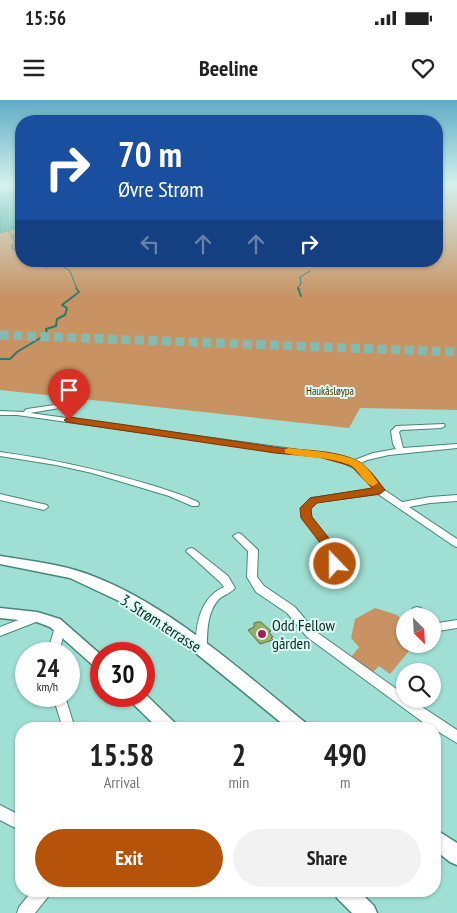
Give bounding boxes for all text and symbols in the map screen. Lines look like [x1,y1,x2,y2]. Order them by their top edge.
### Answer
text: 15:56 [25,6,66,30]
icon: menu [20,54,48,82]
text: Beeline [199,54,258,82]
icon: heart [409,54,437,82]
text: 70 m [118,131,182,177]
icon: right [35,135,100,200]
text: Øvre Strøm [118,175,204,203]
icon: left [136,230,164,258]
icon: ahead [189,230,217,258]
icon: ahead [242,230,270,258]
icon: right [295,230,323,258]
pin [48,369,90,420]
icon: arrive [55,376,83,404]
park label: Haukåsløypa [306,384,354,398]
position arrow [308,537,360,589]
street label: 3. Strøm terrasse [117,589,205,657]
north arrow [396,608,441,652]
map controls [396,608,441,708]
place label: Odd Fellow gården [272,615,335,653]
marker: Odd Fellow gården [256,628,268,640]
speed limit sign: 30 [90,642,155,707]
text: 24 [36,652,59,684]
button: search [396,663,441,708]
text: km/h [37,679,58,694]
text: 15:58 [89,735,154,774]
text: 2 [232,735,246,774]
text: 490 [324,735,367,774]
text: Arrival [104,772,140,792]
text: min [228,772,249,792]
text: m [340,772,350,792]
button: Exit [35,829,223,887]
button: Share [233,829,421,887]

